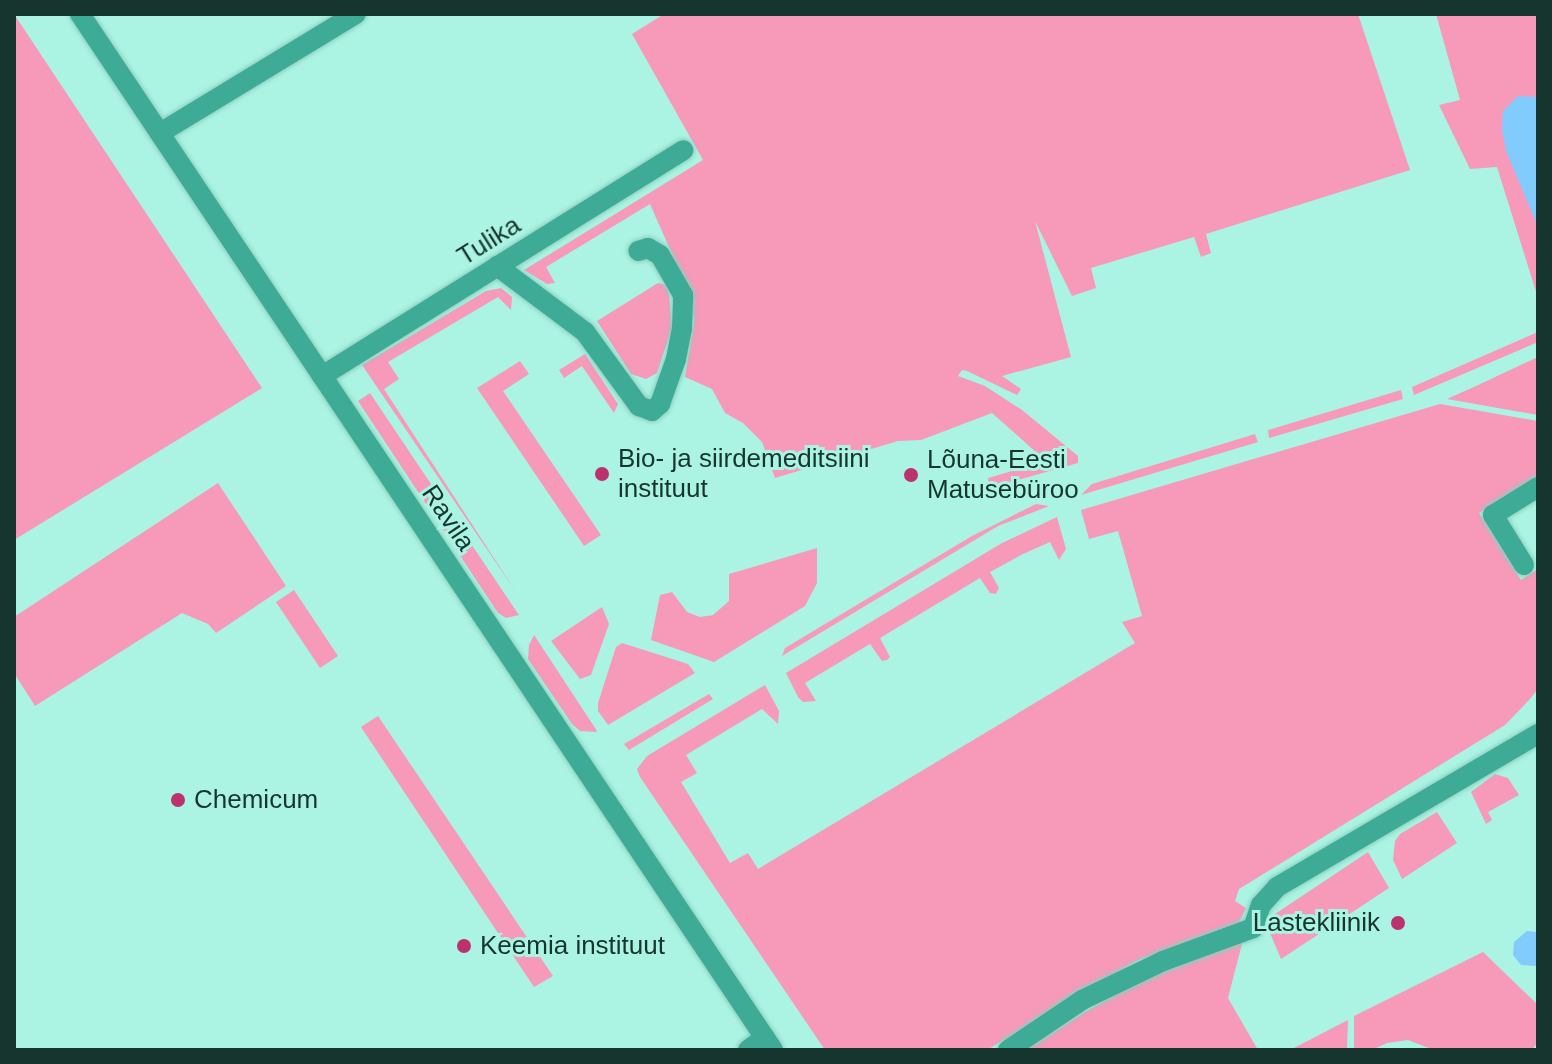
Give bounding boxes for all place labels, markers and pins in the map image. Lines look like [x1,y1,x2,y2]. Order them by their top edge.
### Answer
place label: Bio- ja siirdemeditsiini instituut [618,443,869,504]
place label: Lõuna-Eesti Matusebüroo [927,444,1079,506]
marker: Bio- ja siirdemeditsiini instituut [593,465,611,483]
marker: Lõuna-Eesti Matusebüroo [902,466,920,484]
place label: Chemicum [194,784,318,816]
marker: Chemicum [169,791,187,809]
place label: Lastekliinik [1253,907,1380,939]
marker: Lastekliinik [1387,912,1409,934]
place label: Keemia instituut [480,930,665,962]
marker: Keemia instituut [455,937,473,955]

